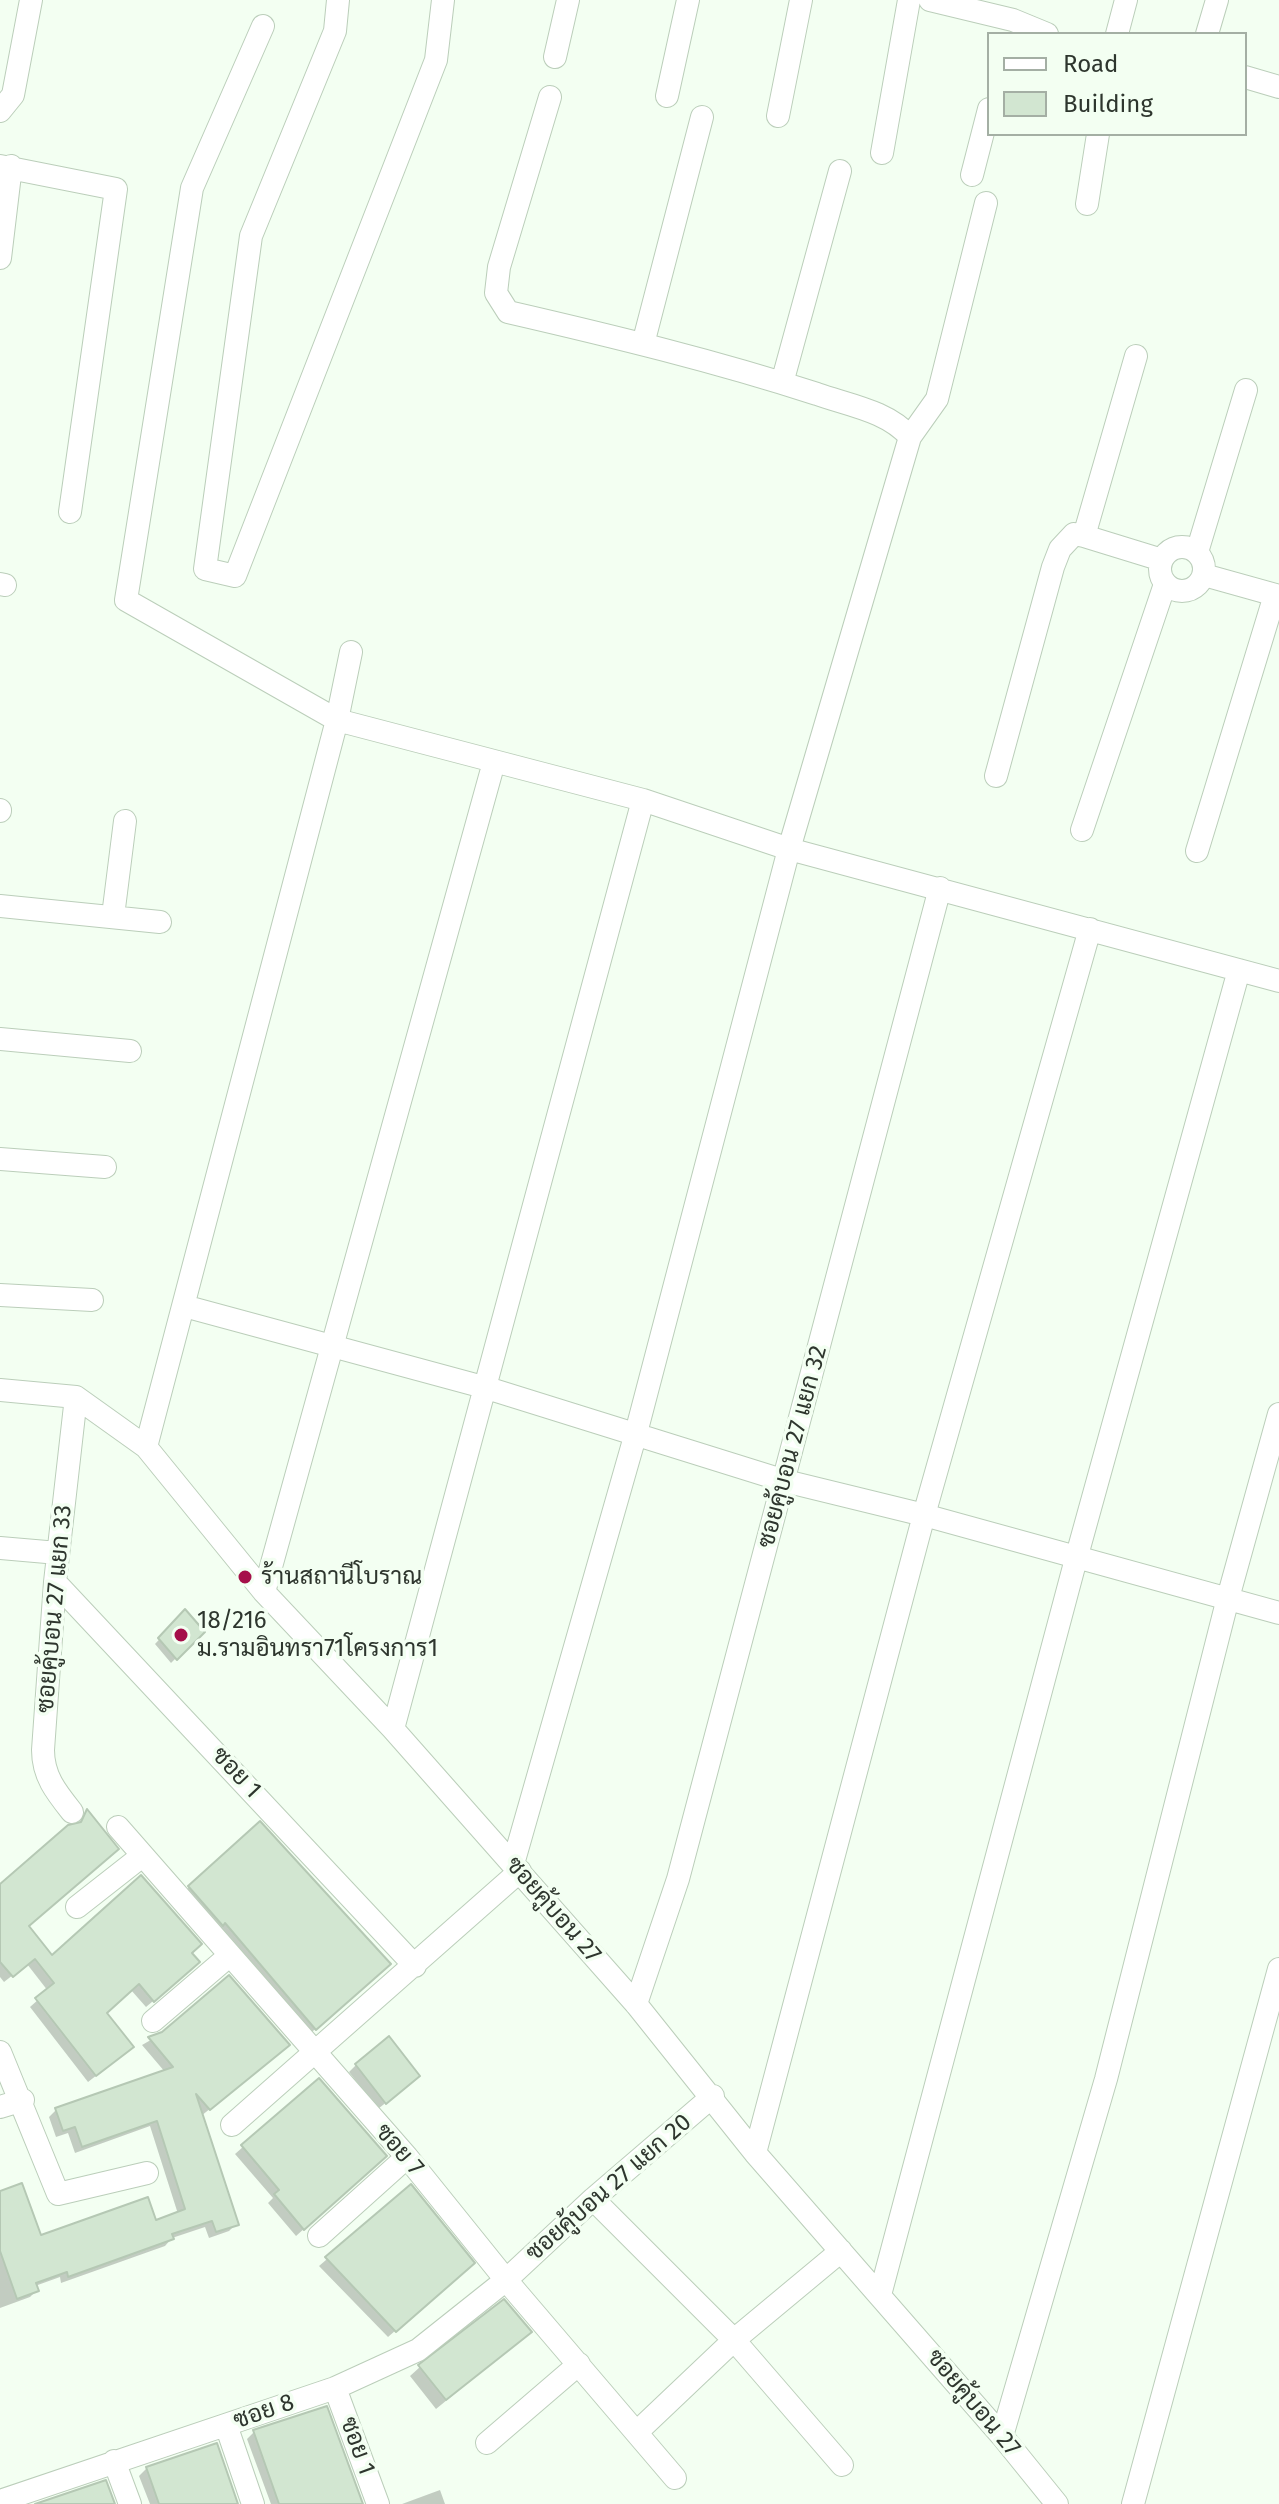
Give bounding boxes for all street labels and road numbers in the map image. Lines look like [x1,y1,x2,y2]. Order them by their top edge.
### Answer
street label: ซอยคู้บอน 27 แยก 32 [752,1343,834,1551]
street label: ซอยคู้บอน 27 แยก 33 [32,1504,78,1714]
street label: ซอย 1 [205,1741,267,1805]
street label: ซอยคู้บอน 27 [499,1851,607,1969]
street label: ซอยคู้บอน 27 แยก 20 [520,2108,698,2268]
street label: ซอย 7 [369,2118,429,2182]
street label: ซอยคู้บอน 27 [920,2344,1026,2462]
street label: ซอย 8 [230,2388,298,2436]
street label: ซอย 1 [333,2413,381,2479]

